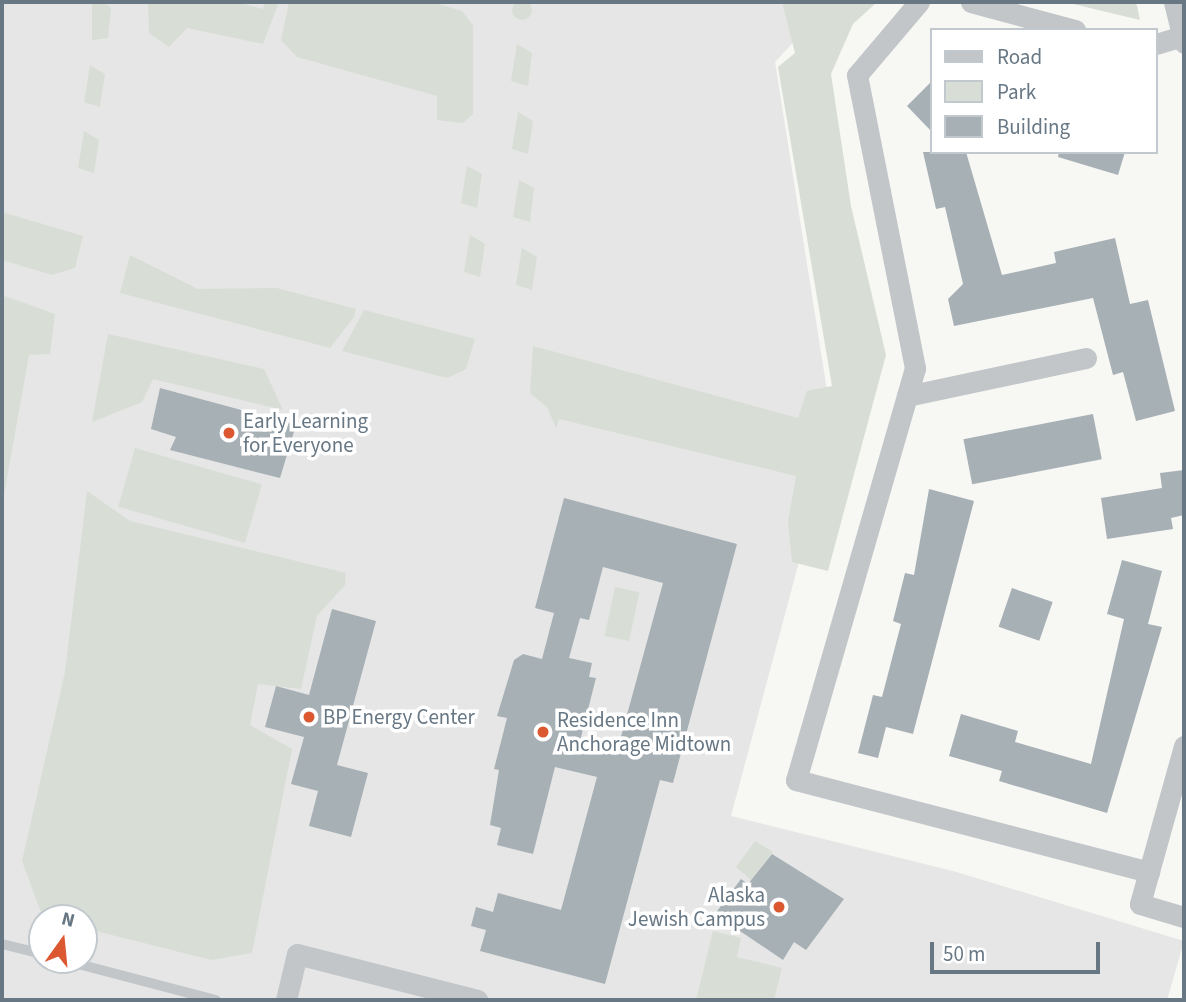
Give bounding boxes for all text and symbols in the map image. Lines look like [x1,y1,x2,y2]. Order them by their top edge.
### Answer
legend [930,28,1158,154]
text: Road [997,42,1042,72]
text: Park [997,77,1036,107]
text: Building [997,112,1070,142]
place label: Early Learning for Everyone [243,408,368,458]
marker: Early Learning for Everyone [221,425,237,441]
place label: BP Energy Center [323,704,475,730]
place label: Residence Inn Anchorage Midtown [557,707,731,757]
marker: BP Energy Center [301,709,317,725]
marker: Residence Inn Anchorage Midtown [535,724,551,740]
place label: Alaska Jewish Campus [628,882,765,932]
marker: Alaska Jewish Campus [771,899,787,915]
north arrow [28,904,98,974]
text: N [58,905,78,935]
scale bar [934,928,1104,972]
text: 50 m [943,939,985,969]

